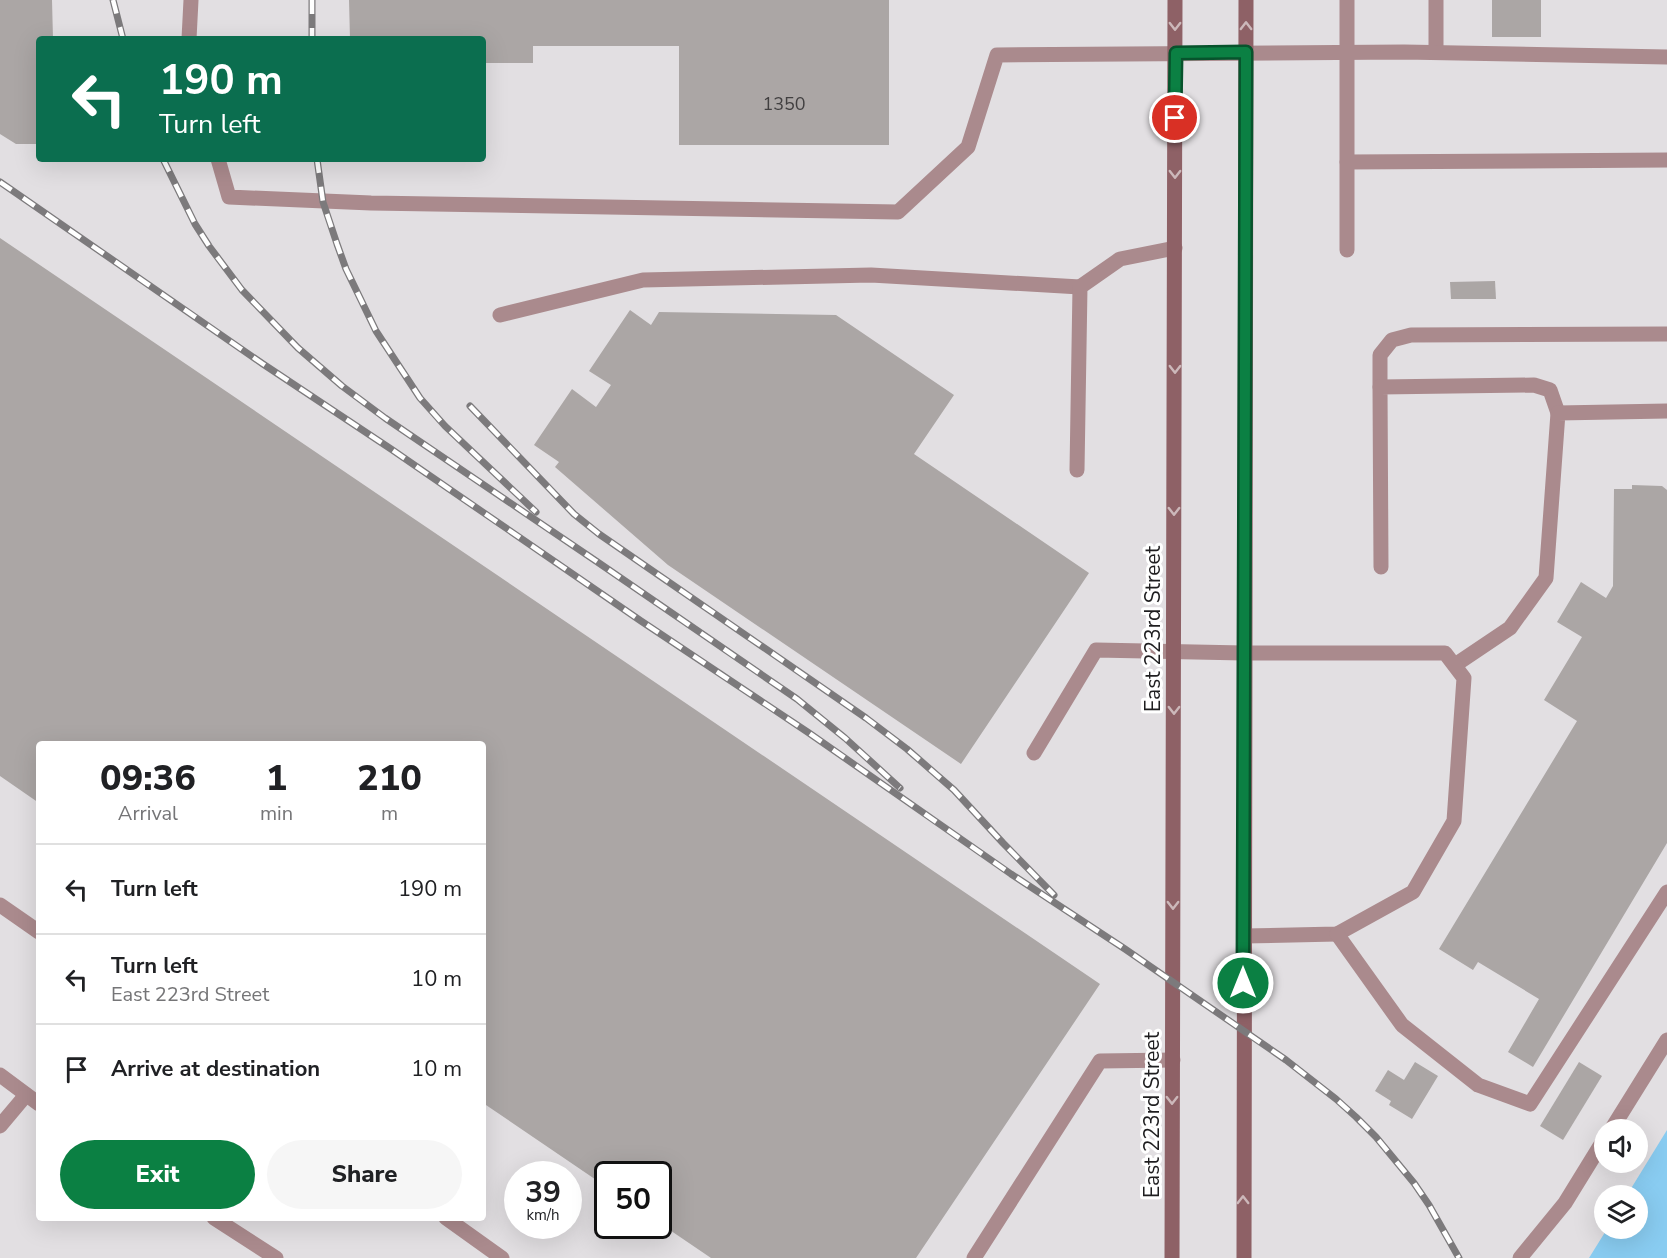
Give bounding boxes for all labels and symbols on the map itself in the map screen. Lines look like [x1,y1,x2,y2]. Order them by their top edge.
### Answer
one-way arrow [1169,22,1181,31]
one-way arrow [1240,22,1252,31]
house number: 1350 [762,92,806,116]
pin [1149,92,1200,143]
one-way arrow [1169,170,1181,179]
one-way arrow [1169,365,1181,374]
one-way arrow [1168,507,1180,516]
street label: East 223rd Street [1139,545,1167,712]
one-way arrow [1168,705,1180,714]
one-way arrow [1167,900,1179,909]
position arrow [1211,951,1275,1015]
street label: East 223rd Street [1138,1031,1166,1198]
one-way arrow [1166,1095,1178,1104]
speed limit sign: 50 [594,1161,672,1239]
one-way arrow [1237,1195,1250,1204]

